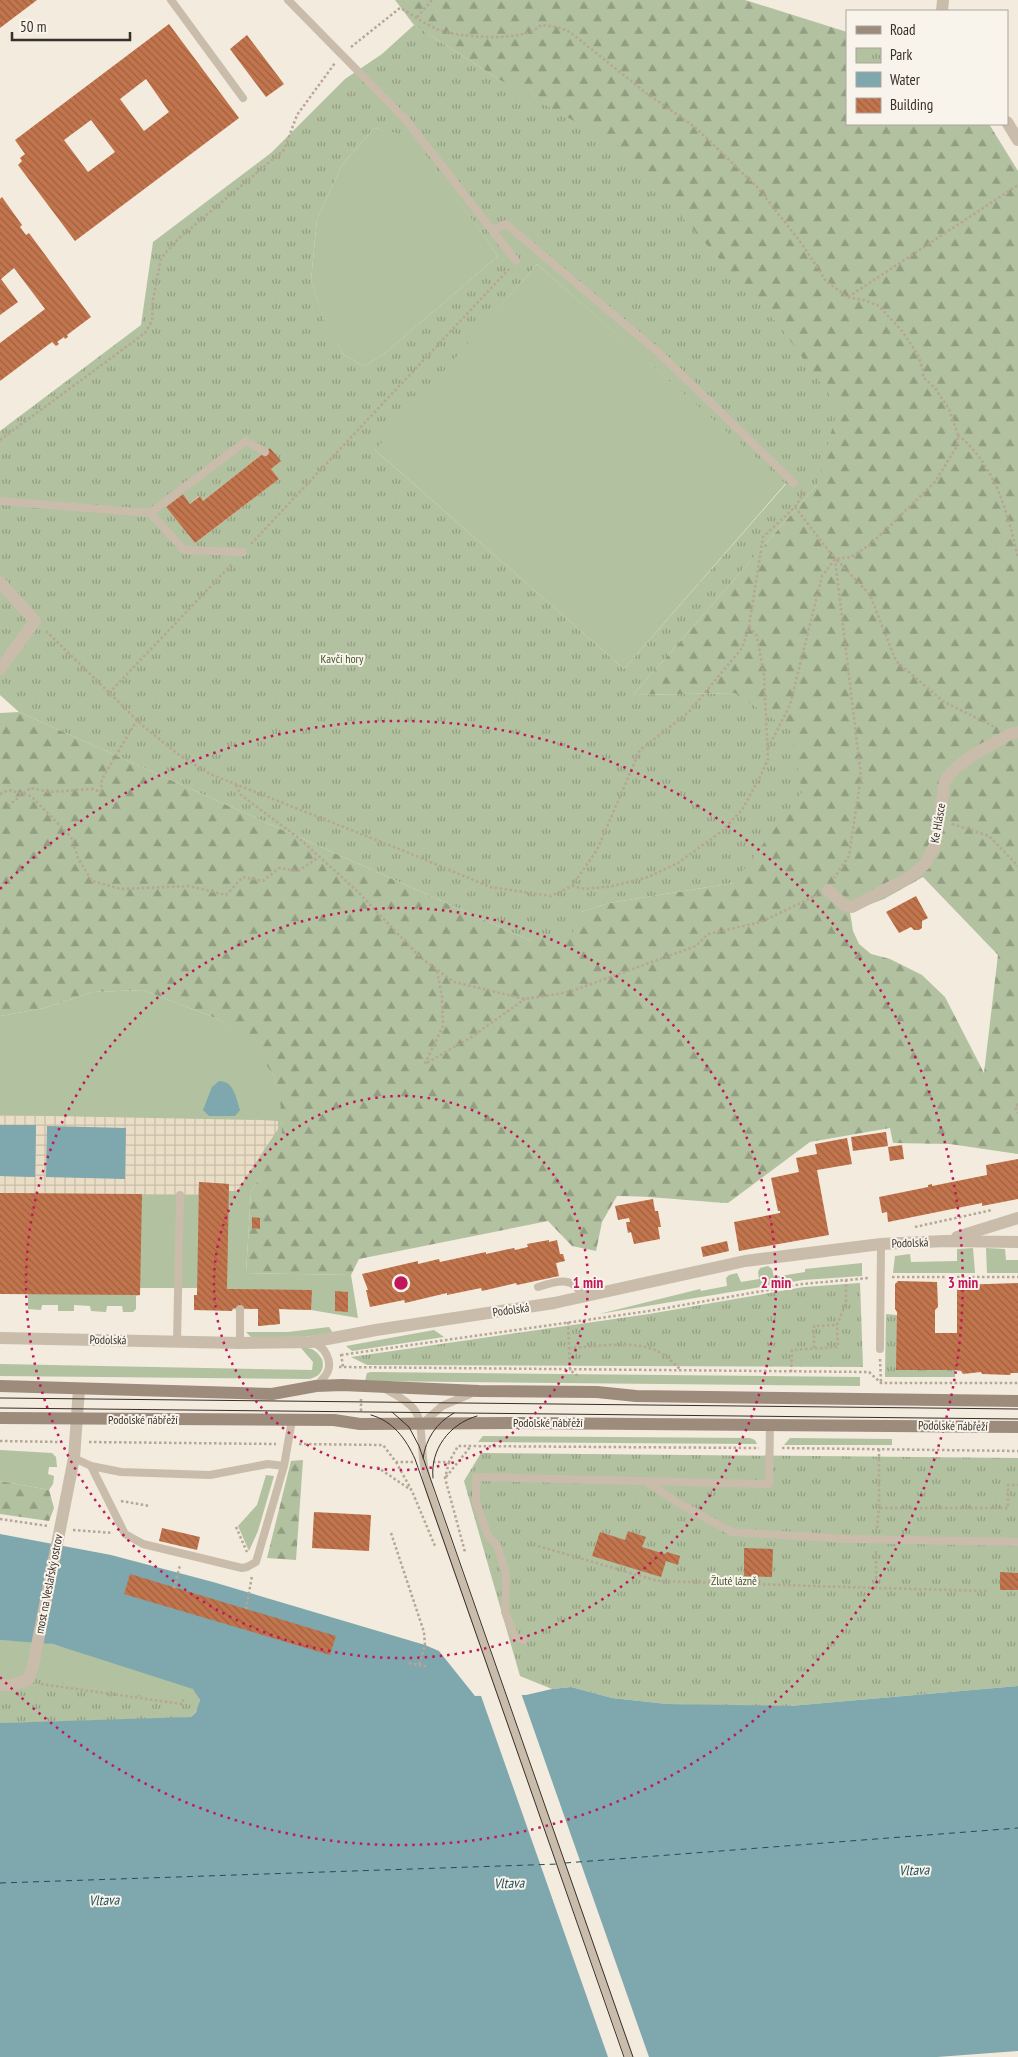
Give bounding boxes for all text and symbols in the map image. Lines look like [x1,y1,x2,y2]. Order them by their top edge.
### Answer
scale bar [12,10,130,42]
legend [846,10,1008,125]
text: 50 m [20,17,46,36]
text: Road [890,20,916,39]
text: Park [890,45,912,64]
text: Water [890,70,921,89]
text: Building [890,95,933,114]
park label: Kavčí hory [321,651,364,666]
street label: Ke Hlásce [927,802,948,844]
street label: Podolská [891,1234,929,1251]
text: 1 min [573,1273,603,1292]
text: 2 min [761,1273,791,1292]
text: 3 min [948,1273,978,1292]
centre of rings [392,1274,410,1292]
street label: Podolská [492,1299,530,1320]
street label: Podolská [89,1332,127,1347]
street label: Podolské nábřeží [108,1412,178,1427]
street label: Podolské nábřeží [513,1415,583,1430]
street label: Podolské nábřeží [918,1417,988,1434]
street label: most na Veslařský ostrov [32,1533,66,1635]
park label: Žluté lázně [711,1573,757,1588]
water label: Vltava [899,1860,931,1880]
water label: Vltava [494,1873,526,1893]
water label: Vltava [89,1890,121,1910]

